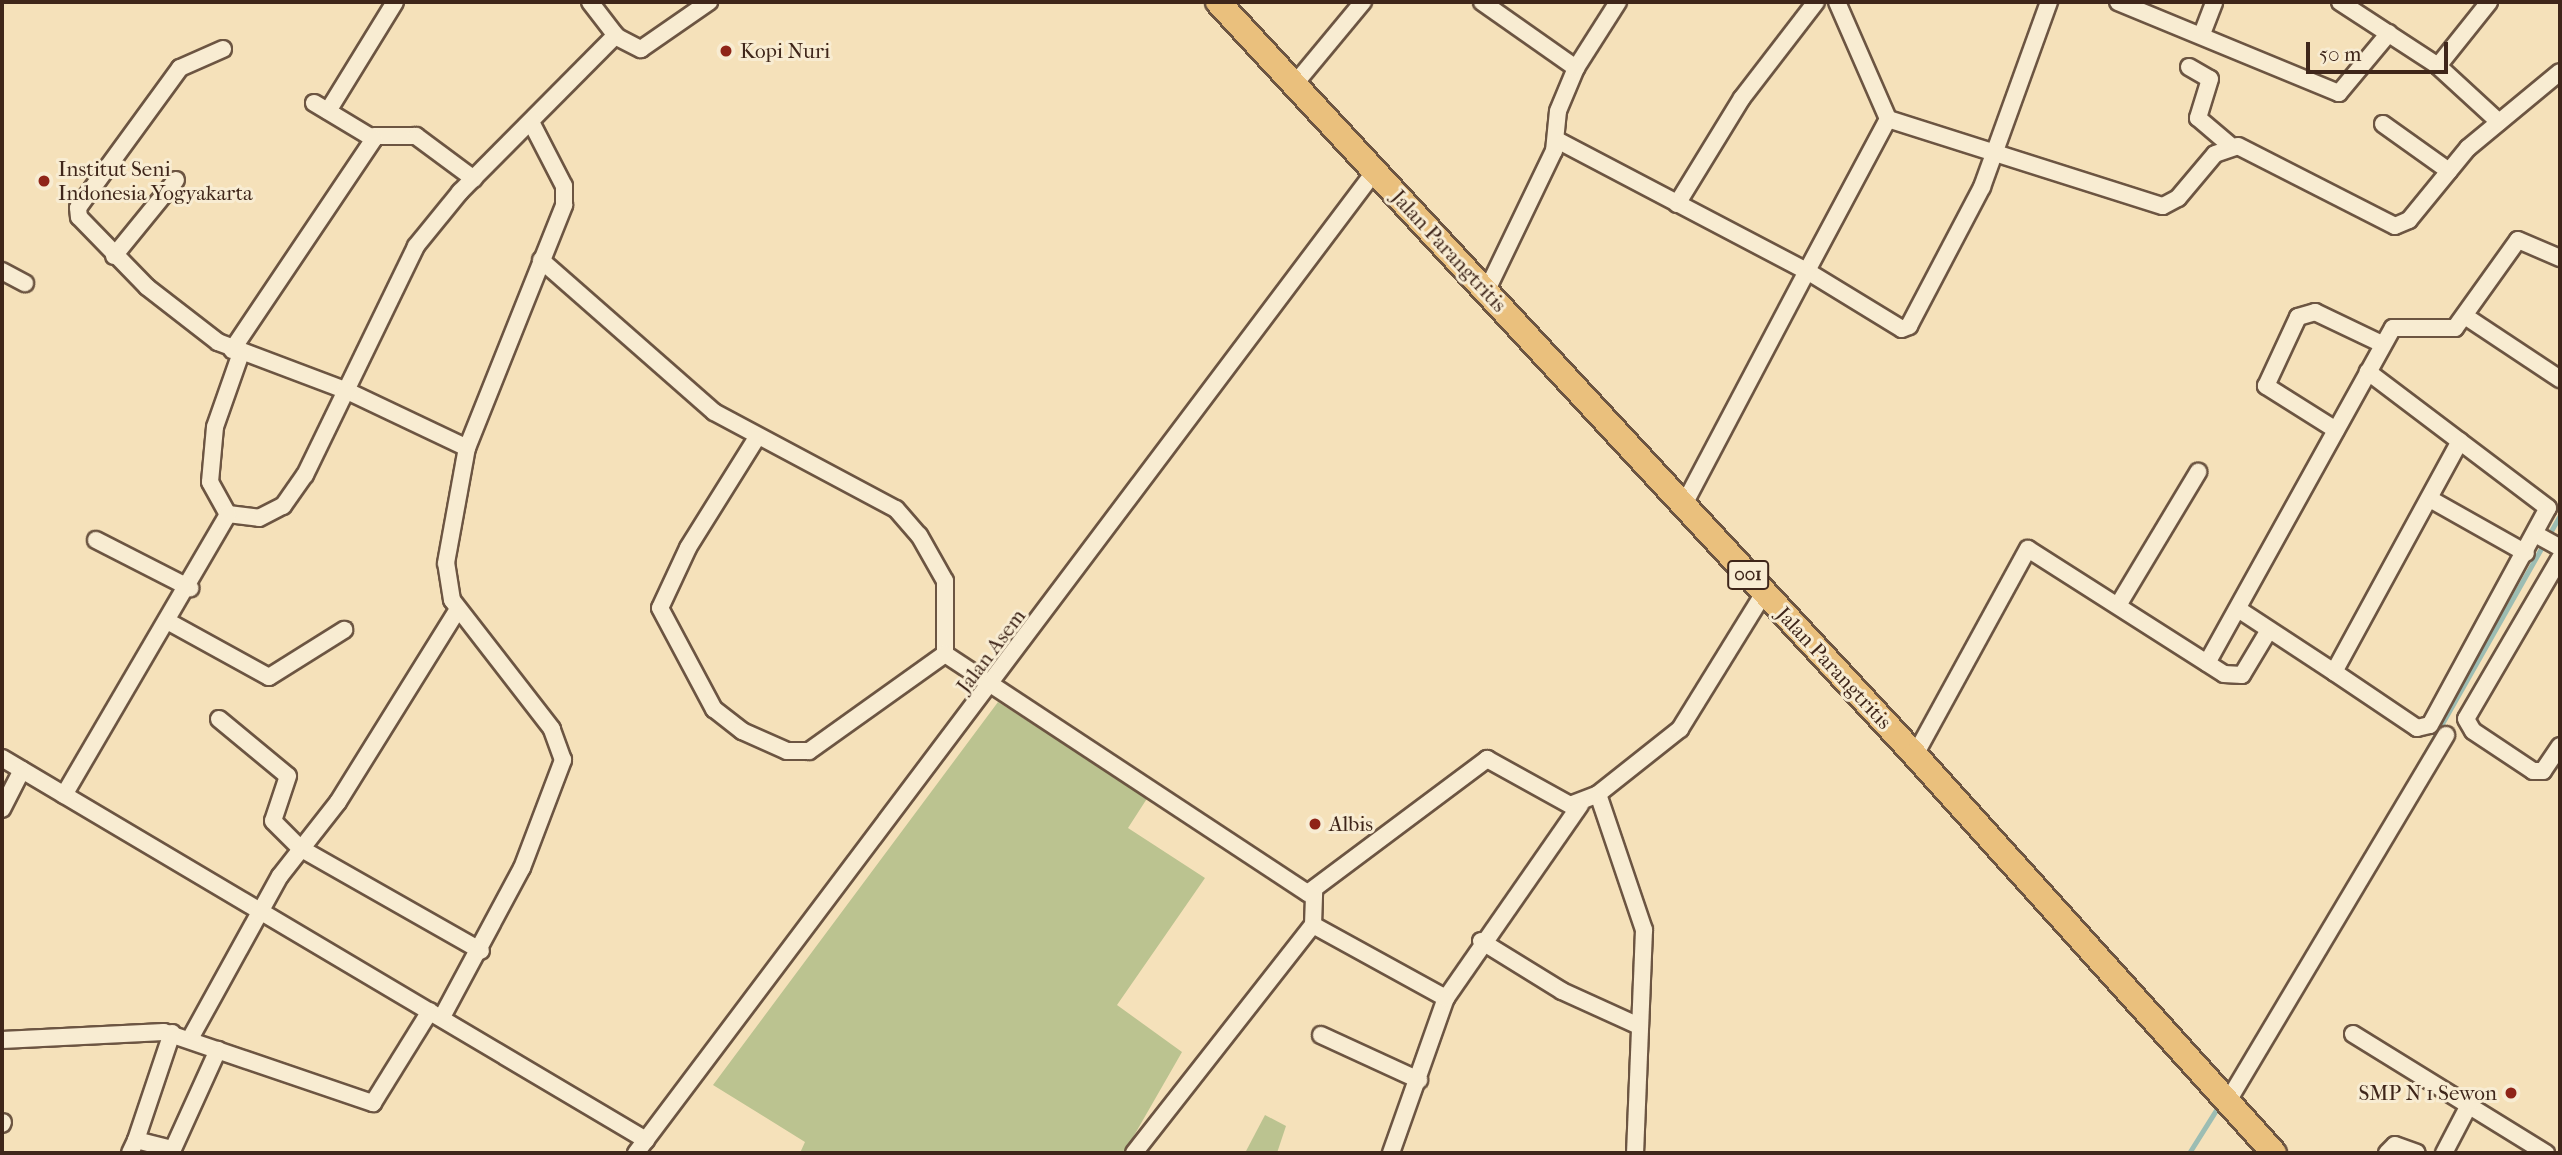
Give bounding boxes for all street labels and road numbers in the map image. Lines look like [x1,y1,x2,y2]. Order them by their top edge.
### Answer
street label: Jalan Parangtritis [1386,185,1512,317]
road number: 001 [1727,560,1769,590]
street label: Jalan Parangtritis [1771,602,1897,734]
street label: Jalan Asem [951,604,1031,698]

